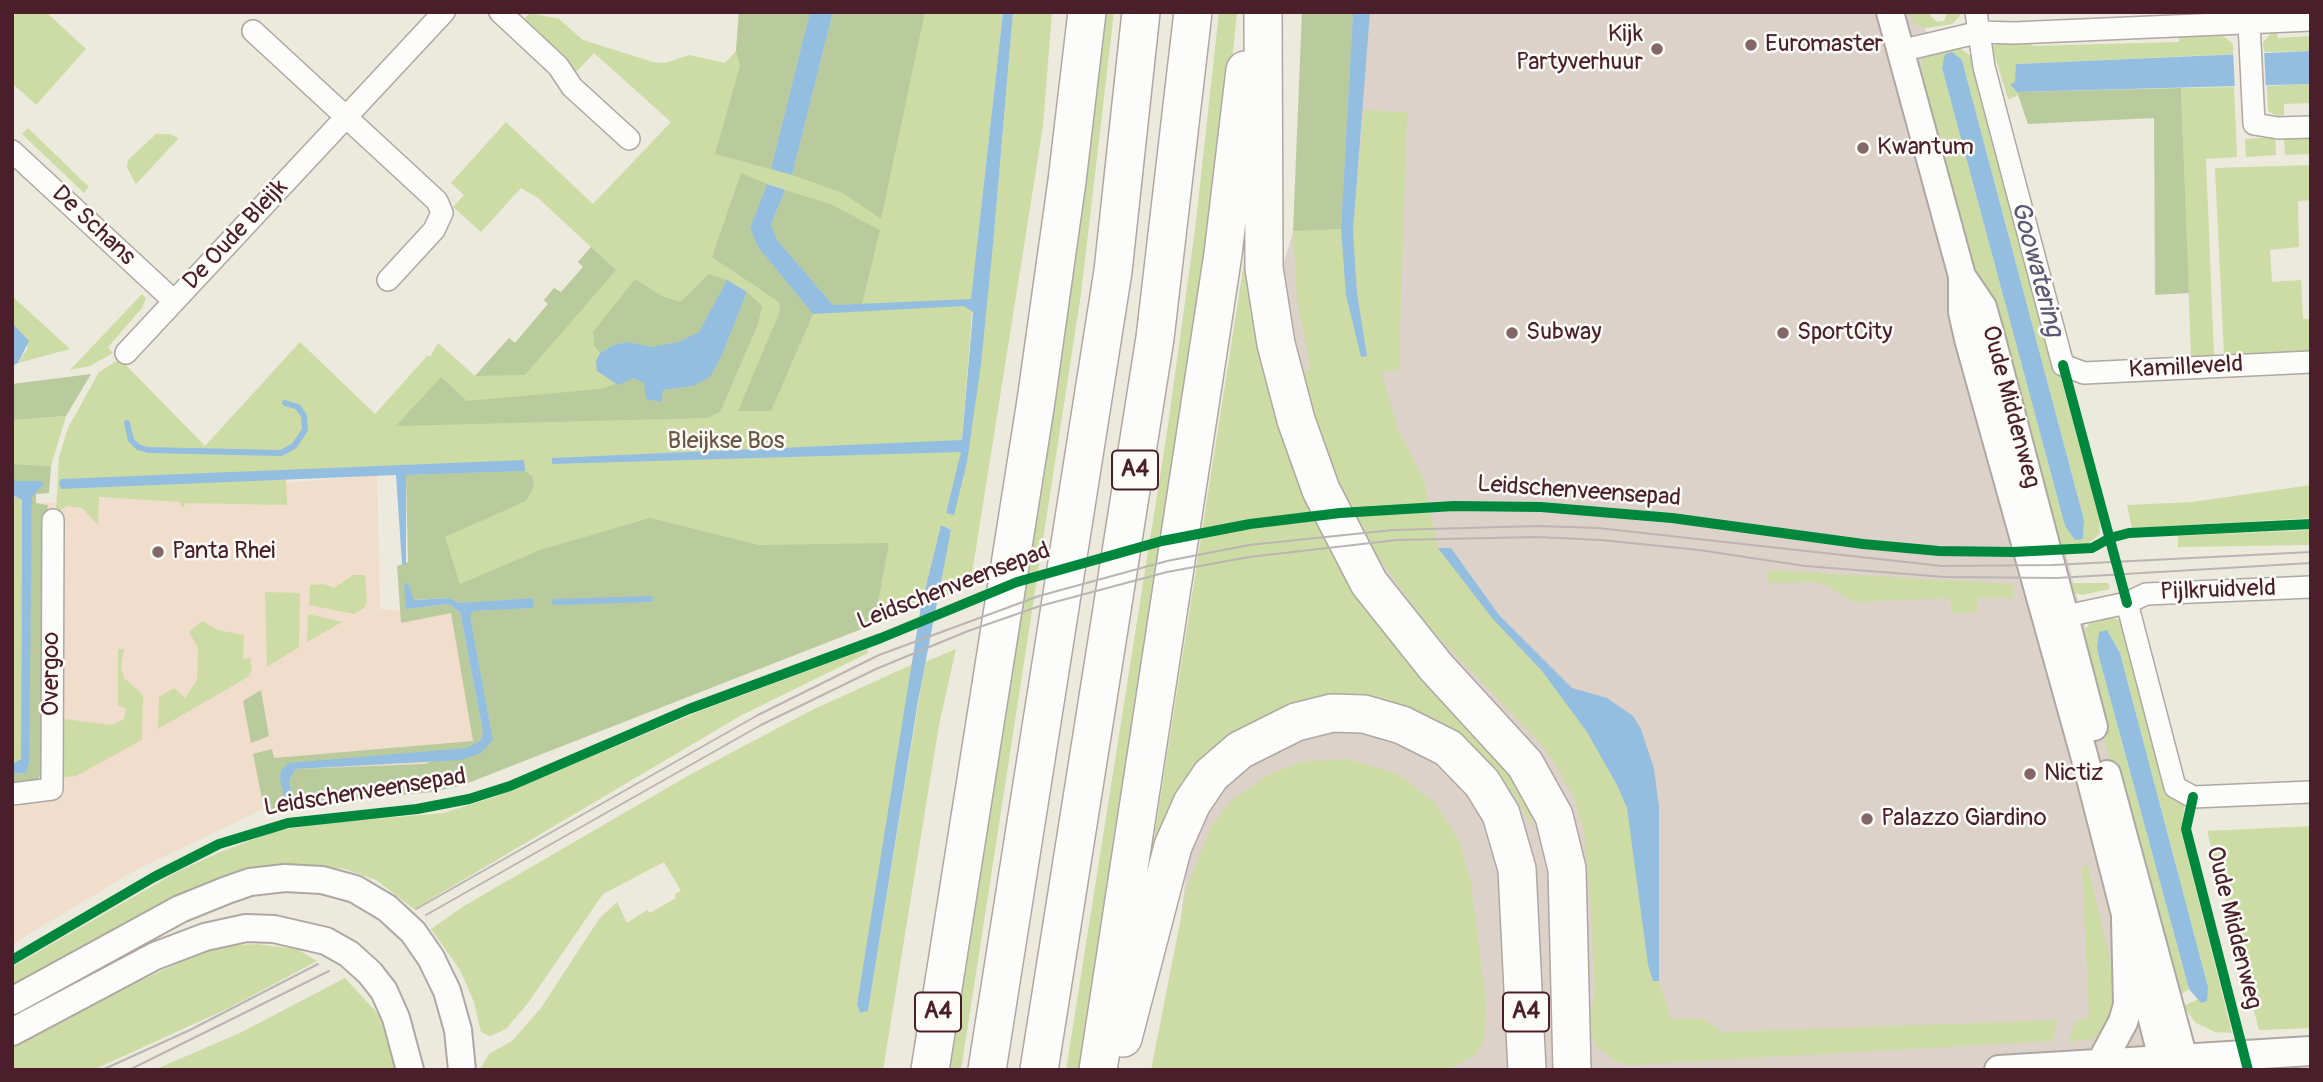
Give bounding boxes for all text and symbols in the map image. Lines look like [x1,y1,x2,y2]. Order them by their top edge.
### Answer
place label: Kijk Partyverhuur [1516,21,1643,77]
place label: Euromaster [1765,31,1883,59]
marker: Euromaster [1743,37,1759,53]
marker: Kijk Partyverhuur [1649,41,1665,57]
place label: Kwantum [1877,134,1974,162]
marker: Kwantum [1855,140,1871,156]
street label: De Oude Bleijk [178,174,294,296]
street label: De Schans [45,180,141,272]
water label: Goowatering [2003,198,2069,340]
place label: Subway [1526,319,1601,347]
place label: SportCity [1797,319,1892,347]
street label: Oude Middenweg [1975,323,2045,491]
marker: Subway [1504,325,1520,341]
marker: SportCity [1775,325,1791,341]
street label: Kamilleveld [2128,351,2244,385]
park label: Bleijkse Bos [668,428,784,456]
road number: A4 [1112,450,1158,490]
street label: Leidschenveensepad [1476,471,1682,513]
street label: Leidschenveensepad [853,537,1055,637]
place label: Panta Rhei [172,538,275,566]
marker: Panta Rhei [150,544,166,560]
street label: Pijlkruidveld [2160,575,2276,607]
street label: Overgoo [38,632,66,716]
place label: Nictiz [2044,760,2103,788]
street label: Leidschenveensepad [262,763,468,823]
marker: Nictiz [2022,766,2038,782]
place label: Palazzo Giardino [1881,805,2047,833]
marker: Palazzo Giardino [1859,811,1875,827]
street label: Oude Middenweg [2199,844,2267,1012]
road number: A4 [915,993,961,1032]
road number: A4 [1503,993,1549,1032]

